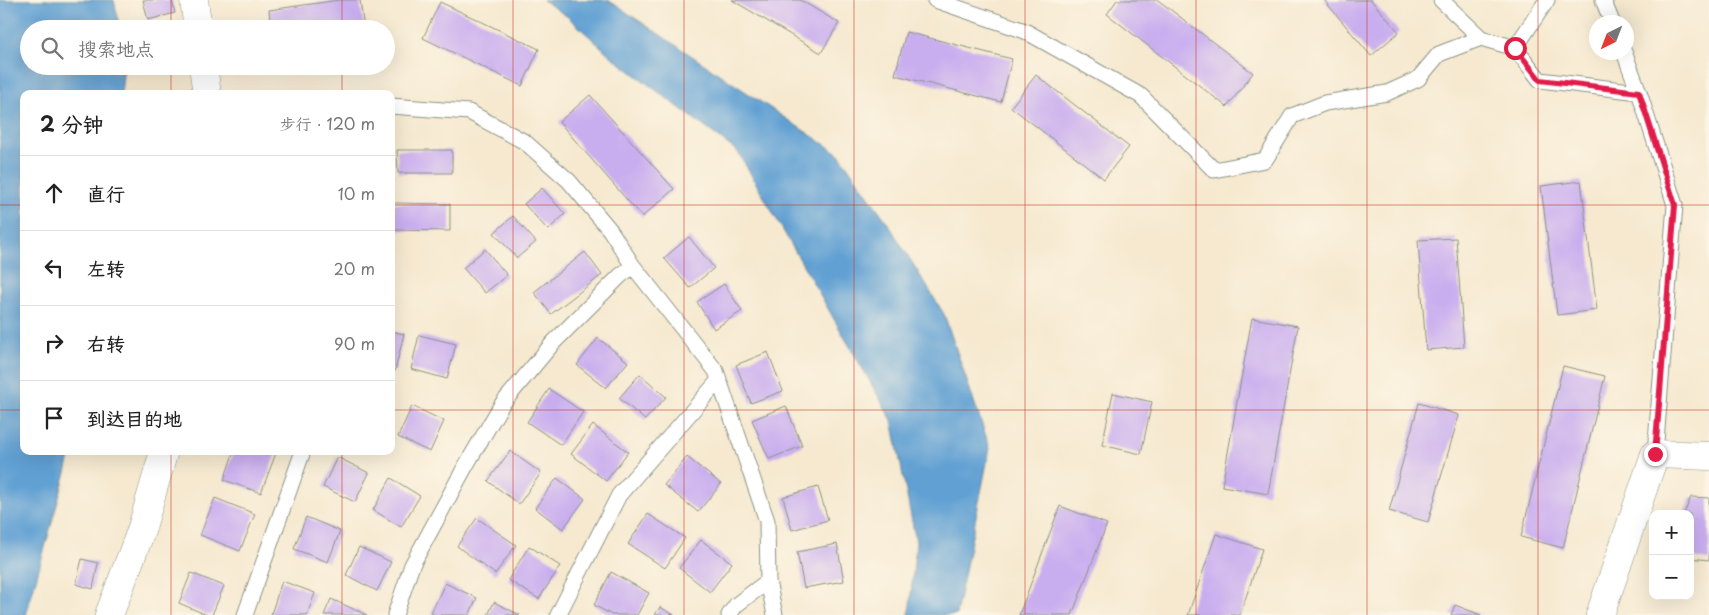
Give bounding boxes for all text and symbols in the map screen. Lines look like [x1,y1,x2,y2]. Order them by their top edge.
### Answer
north arrow [1589,15,1634,60]
search box [20,20,395,75]
icon: search [38,34,66,62]
text: 搜索地点 [78,34,154,62]
route start [1504,37,1527,60]
text: 2 分钟 [40,107,103,139]
text: 步行 · 120 m [280,111,375,135]
icon: ahead [40,179,68,207]
text: 直行 [87,179,125,207]
text: 10 m [338,181,375,205]
icon: left [40,254,68,282]
text: 左转 [87,254,125,282]
text: 20 m [334,256,375,280]
icon: right [40,329,68,357]
text: 右转 [87,329,125,357]
text: 90 m [334,331,375,355]
icon: arrive [40,404,68,432]
text: 到达目的地 [87,404,182,432]
route end [1644,443,1667,466]
map controls [1649,510,1694,600]
button: + [1649,510,1694,555]
button: − [1649,555,1694,600]

